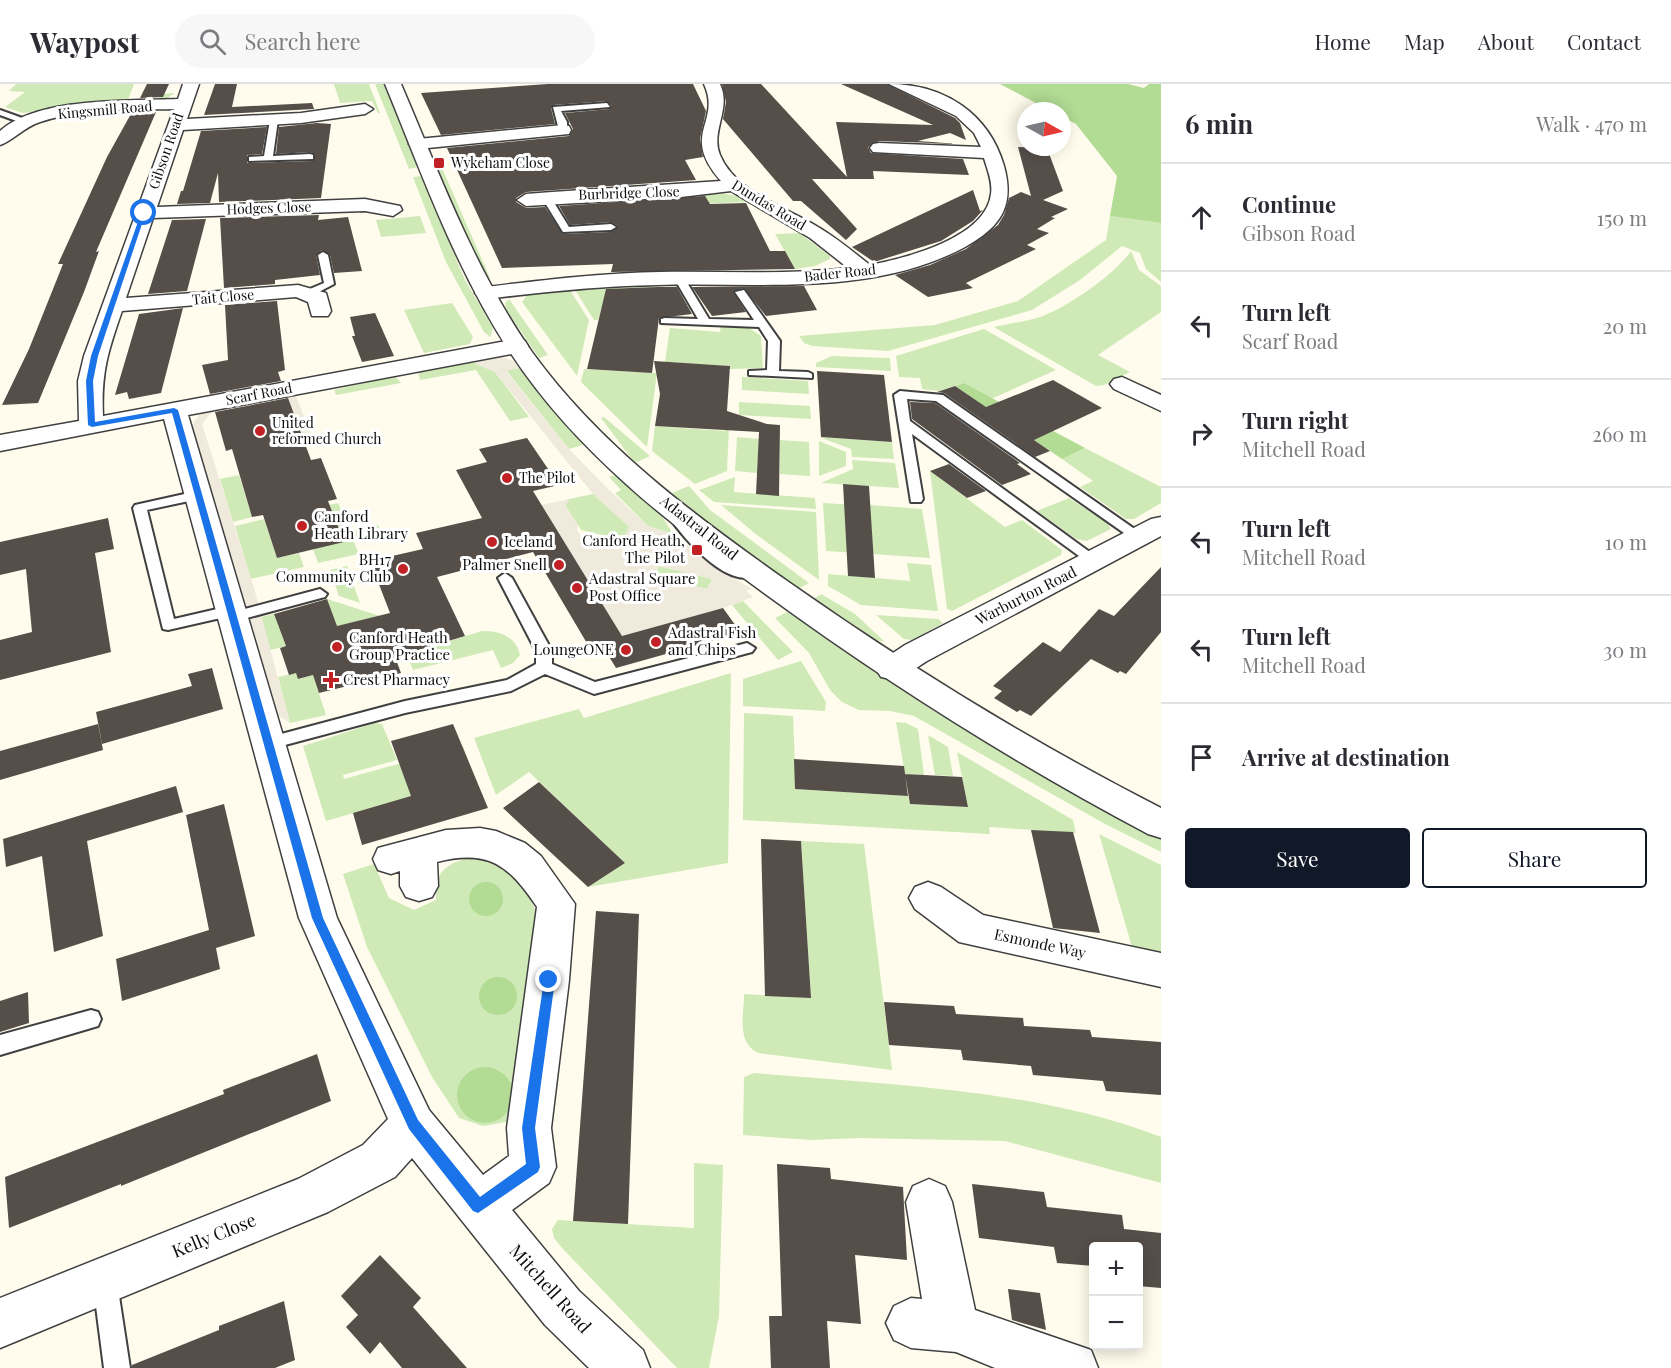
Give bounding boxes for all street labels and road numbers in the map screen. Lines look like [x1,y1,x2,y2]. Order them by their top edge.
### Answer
street label: Kingsmill Road [57,96,153,123]
street label: Gibson Road [144,110,187,191]
street label: Dundas Road [729,175,810,234]
street label: Burbridge Close [578,181,680,204]
street label: Hodges Close [226,197,312,218]
street label: Bader Road [803,259,877,286]
street label: Tait Close [191,284,255,309]
street label: Scarf Road [224,378,294,409]
street label: Adastral Road [656,490,743,564]
street label: Warburton Road [971,561,1080,630]
street label: Esmonde Way [992,924,1089,963]
street label: Kelly Close [168,1207,259,1263]
street label: Mitchell Road [505,1239,597,1338]

